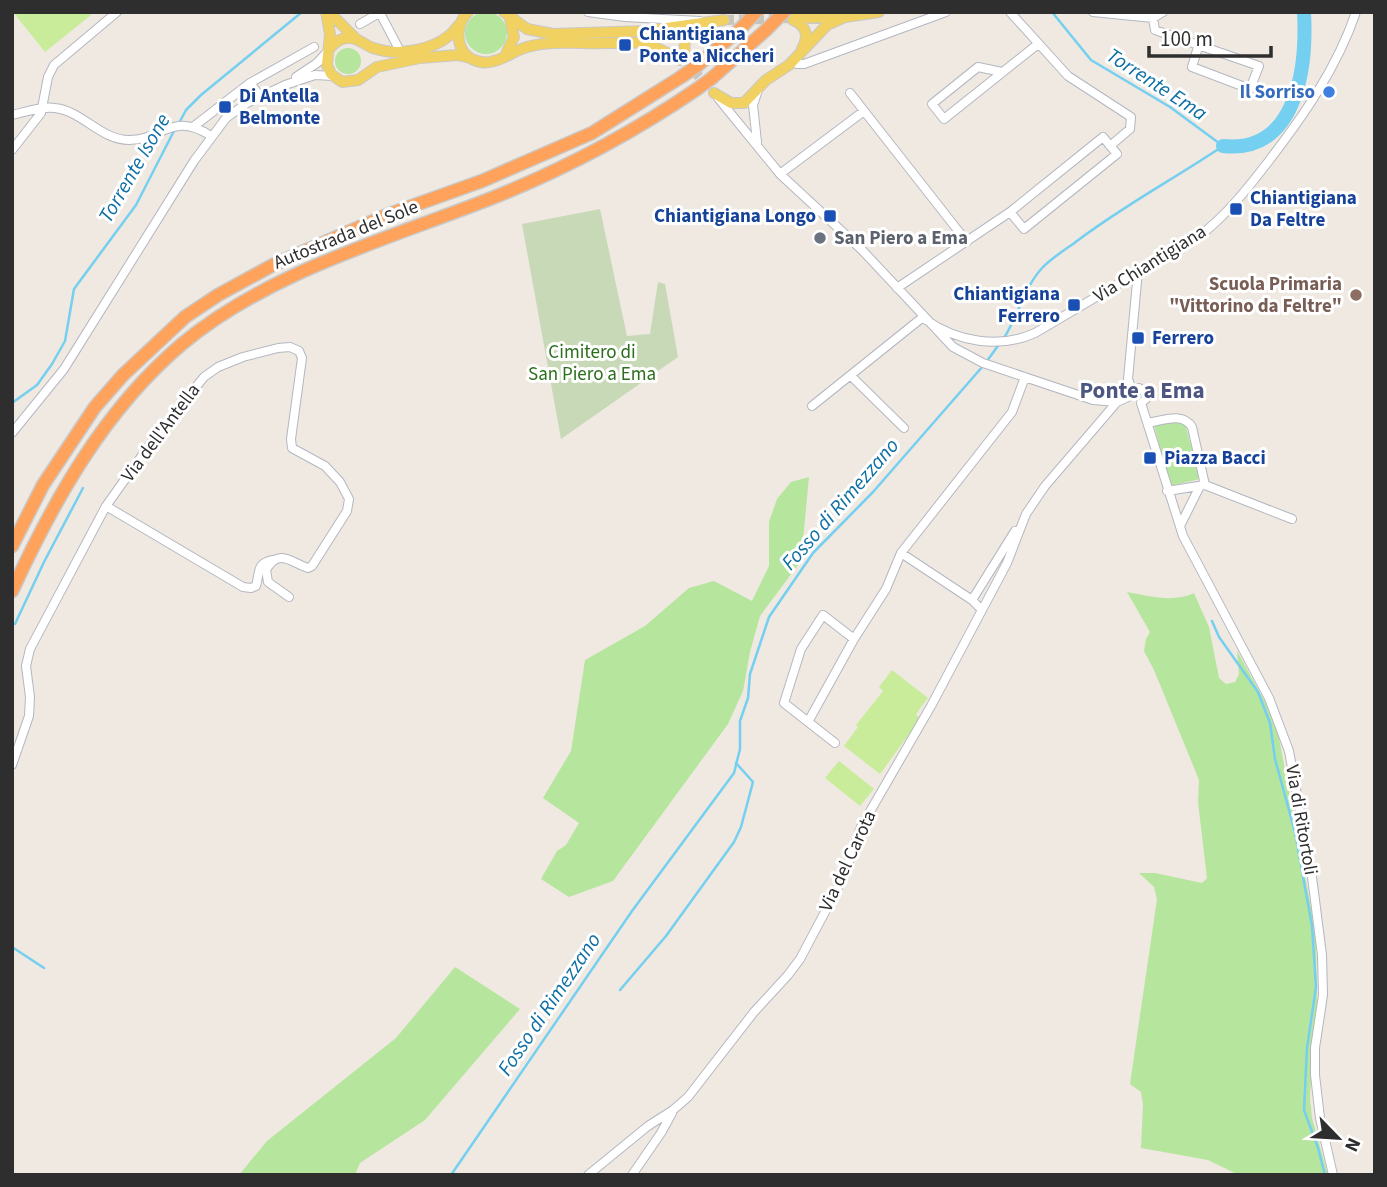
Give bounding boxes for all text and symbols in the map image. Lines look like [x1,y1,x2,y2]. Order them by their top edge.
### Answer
scale bar [1149,14,1272,58]
place label: Chiantigiana Ponte a Niccheri [639,21,774,70]
text: 100 m [1160,24,1213,54]
marker: Chiantigiana Ponte a Niccheri [617,37,633,53]
water label: Torrente Ema [1101,40,1213,128]
place label: Il Sorriso [1240,79,1315,106]
place label: Di Antella Belmonte [239,83,320,132]
marker: Il Sorriso [1321,84,1337,100]
marker: Di Antella Belmonte [217,99,233,115]
water label: Torrente Isone [91,108,177,228]
place label: Chiantigiana Da Feltre [1250,185,1357,234]
street label: Autostrada del Sole [270,194,422,276]
marker: Chiantigiana Da Feltre [1228,201,1244,217]
place label: Chiantigiana Longo [654,203,816,230]
marker: Chiantigiana Longo [822,208,838,224]
street label: Via Chiantigiana [1088,218,1212,310]
place label: San Piero a Ema [834,225,968,252]
marker: San Piero a Ema [812,230,828,246]
place label: Scuola Primaria "Vittorino da Feltre" [1169,271,1342,320]
place label: Chiantigiana Ferrero [953,281,1060,330]
marker: Scuola Primaria "Vittorino da Feltre" [1348,287,1364,303]
marker: Chiantigiana Ferrero [1066,297,1082,313]
place label: Ferrero [1152,325,1214,352]
marker: Ferrero [1130,330,1146,346]
park label: Cimitero di San Piero a Ema [528,339,656,388]
district label: Ponte a Ema [1079,374,1205,407]
street label: Via dell'Antella [115,378,207,488]
water label: Fosso di Rimezzano [774,431,906,577]
place label: Piazza Bacci [1164,445,1266,472]
marker: Piazza Bacci [1142,450,1158,466]
street label: Via di Ritortoli [1278,763,1324,877]
street label: Via del Carota [813,806,883,916]
water label: Fosso di Rimezzano [490,927,608,1081]
north arrow [1303,1103,1373,1173]
text: N [1337,1133,1367,1156]

